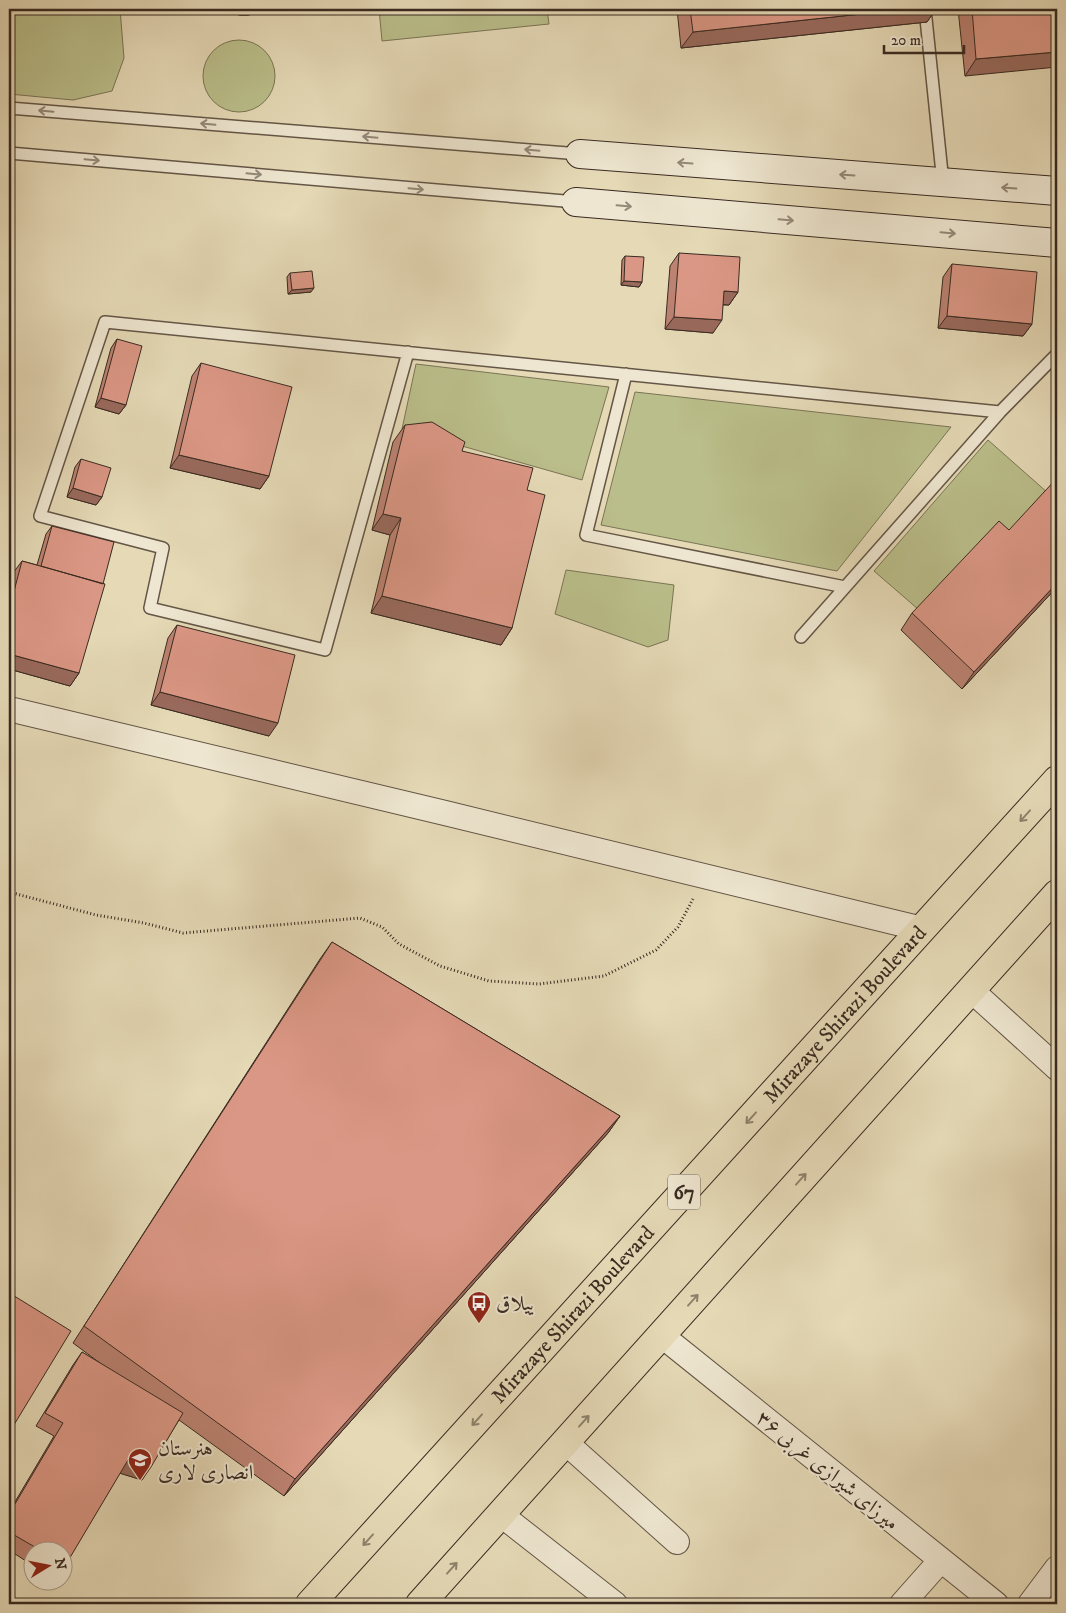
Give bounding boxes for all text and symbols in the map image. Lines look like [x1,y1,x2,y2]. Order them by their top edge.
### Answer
scale bar [884,22,964,54]
text: 20 m [891,31,921,50]
one-way arrow [38,106,54,115]
one-way arrow [200,119,216,129]
one-way arrow [362,132,378,142]
one-way arrow [524,146,540,155]
one-way arrow [84,155,100,165]
one-way arrow [677,158,693,167]
one-way arrow [246,170,262,179]
one-way arrow [839,170,855,180]
one-way arrow [1001,183,1017,192]
one-way arrow [408,184,424,193]
one-way arrow [616,201,632,211]
one-way arrow [778,215,794,224]
one-way arrow [940,228,956,238]
one-way arrow [1019,809,1030,822]
street label: Mirazaye Shirazi Boulevard [758,920,933,1109]
one-way arrow [745,1112,757,1124]
one-way arrow [796,1172,807,1185]
road number: 67 [668,1174,700,1210]
street label: Mirazaye Shirazi Boulevard [486,1220,661,1409]
bus stop icon: ییلاق [466,1290,492,1324]
place label: ییلاق [496,1291,535,1317]
one-way arrow [687,1293,699,1306]
street label: میرزای شیرازی غربی ۳۶ [750,1405,904,1537]
one-way arrow [472,1413,484,1426]
one-way arrow [578,1414,590,1427]
place label: هنرستان انصاری لاری [158,1436,253,1486]
school or university icon: هنرستان انصاری لاری [127,1447,153,1481]
one-way arrow [362,1534,374,1547]
north arrow [22,1540,72,1590]
text: N [50,1557,70,1572]
one-way arrow [447,1561,458,1574]

